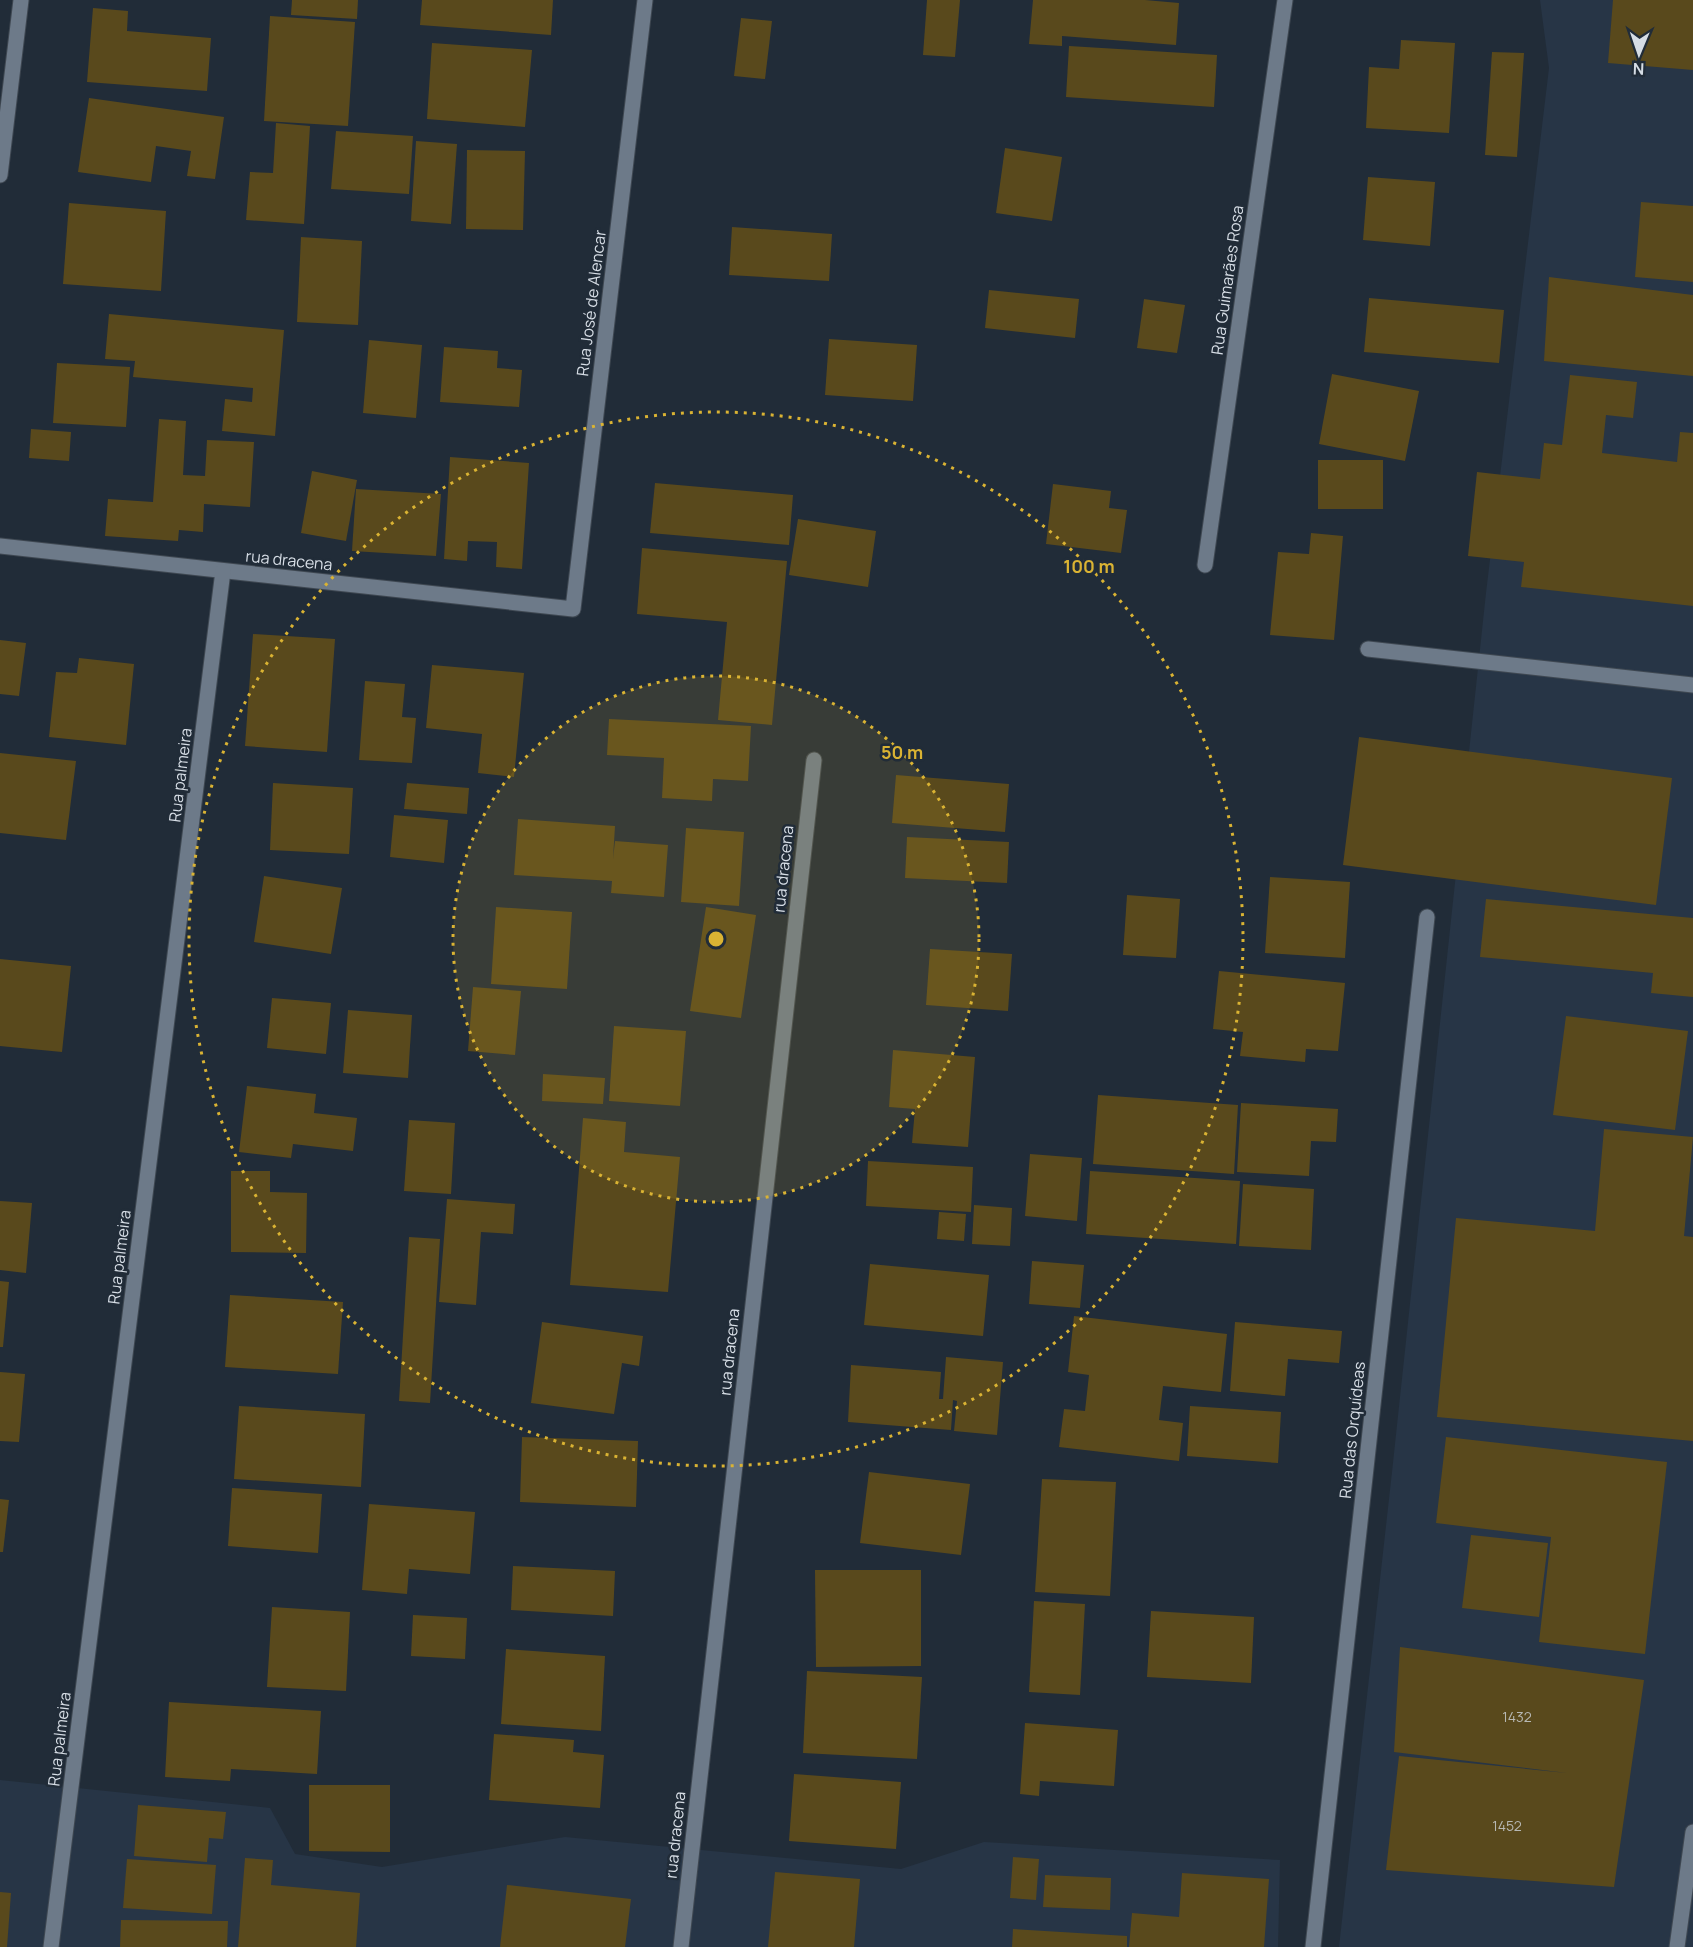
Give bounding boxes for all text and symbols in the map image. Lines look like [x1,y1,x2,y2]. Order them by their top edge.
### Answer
north arrow [1609,24,1669,84]
text: N [1632,58,1645,80]
street label: Rua Guimarães Rosa [1206,204,1248,356]
street label: Rua José de Alencar [571,228,611,377]
street label: rua dracena [244,544,334,576]
text: 100 m [1063,554,1115,578]
street label: Rua palmeira [163,727,197,823]
text: 50 m [881,740,923,764]
street label: rua dracena [767,824,799,914]
centre of rings [706,929,726,949]
street label: Rua palmeira [102,1209,136,1305]
street label: rua dracena [713,1307,745,1397]
street label: Rua das Orquídeas [1334,1360,1370,1500]
street label: Rua palmeira [42,1691,76,1787]
house number: 1432 [1502,1707,1532,1726]
street label: rua dracena [659,1790,691,1880]
house number: 1452 [1492,1816,1522,1835]

